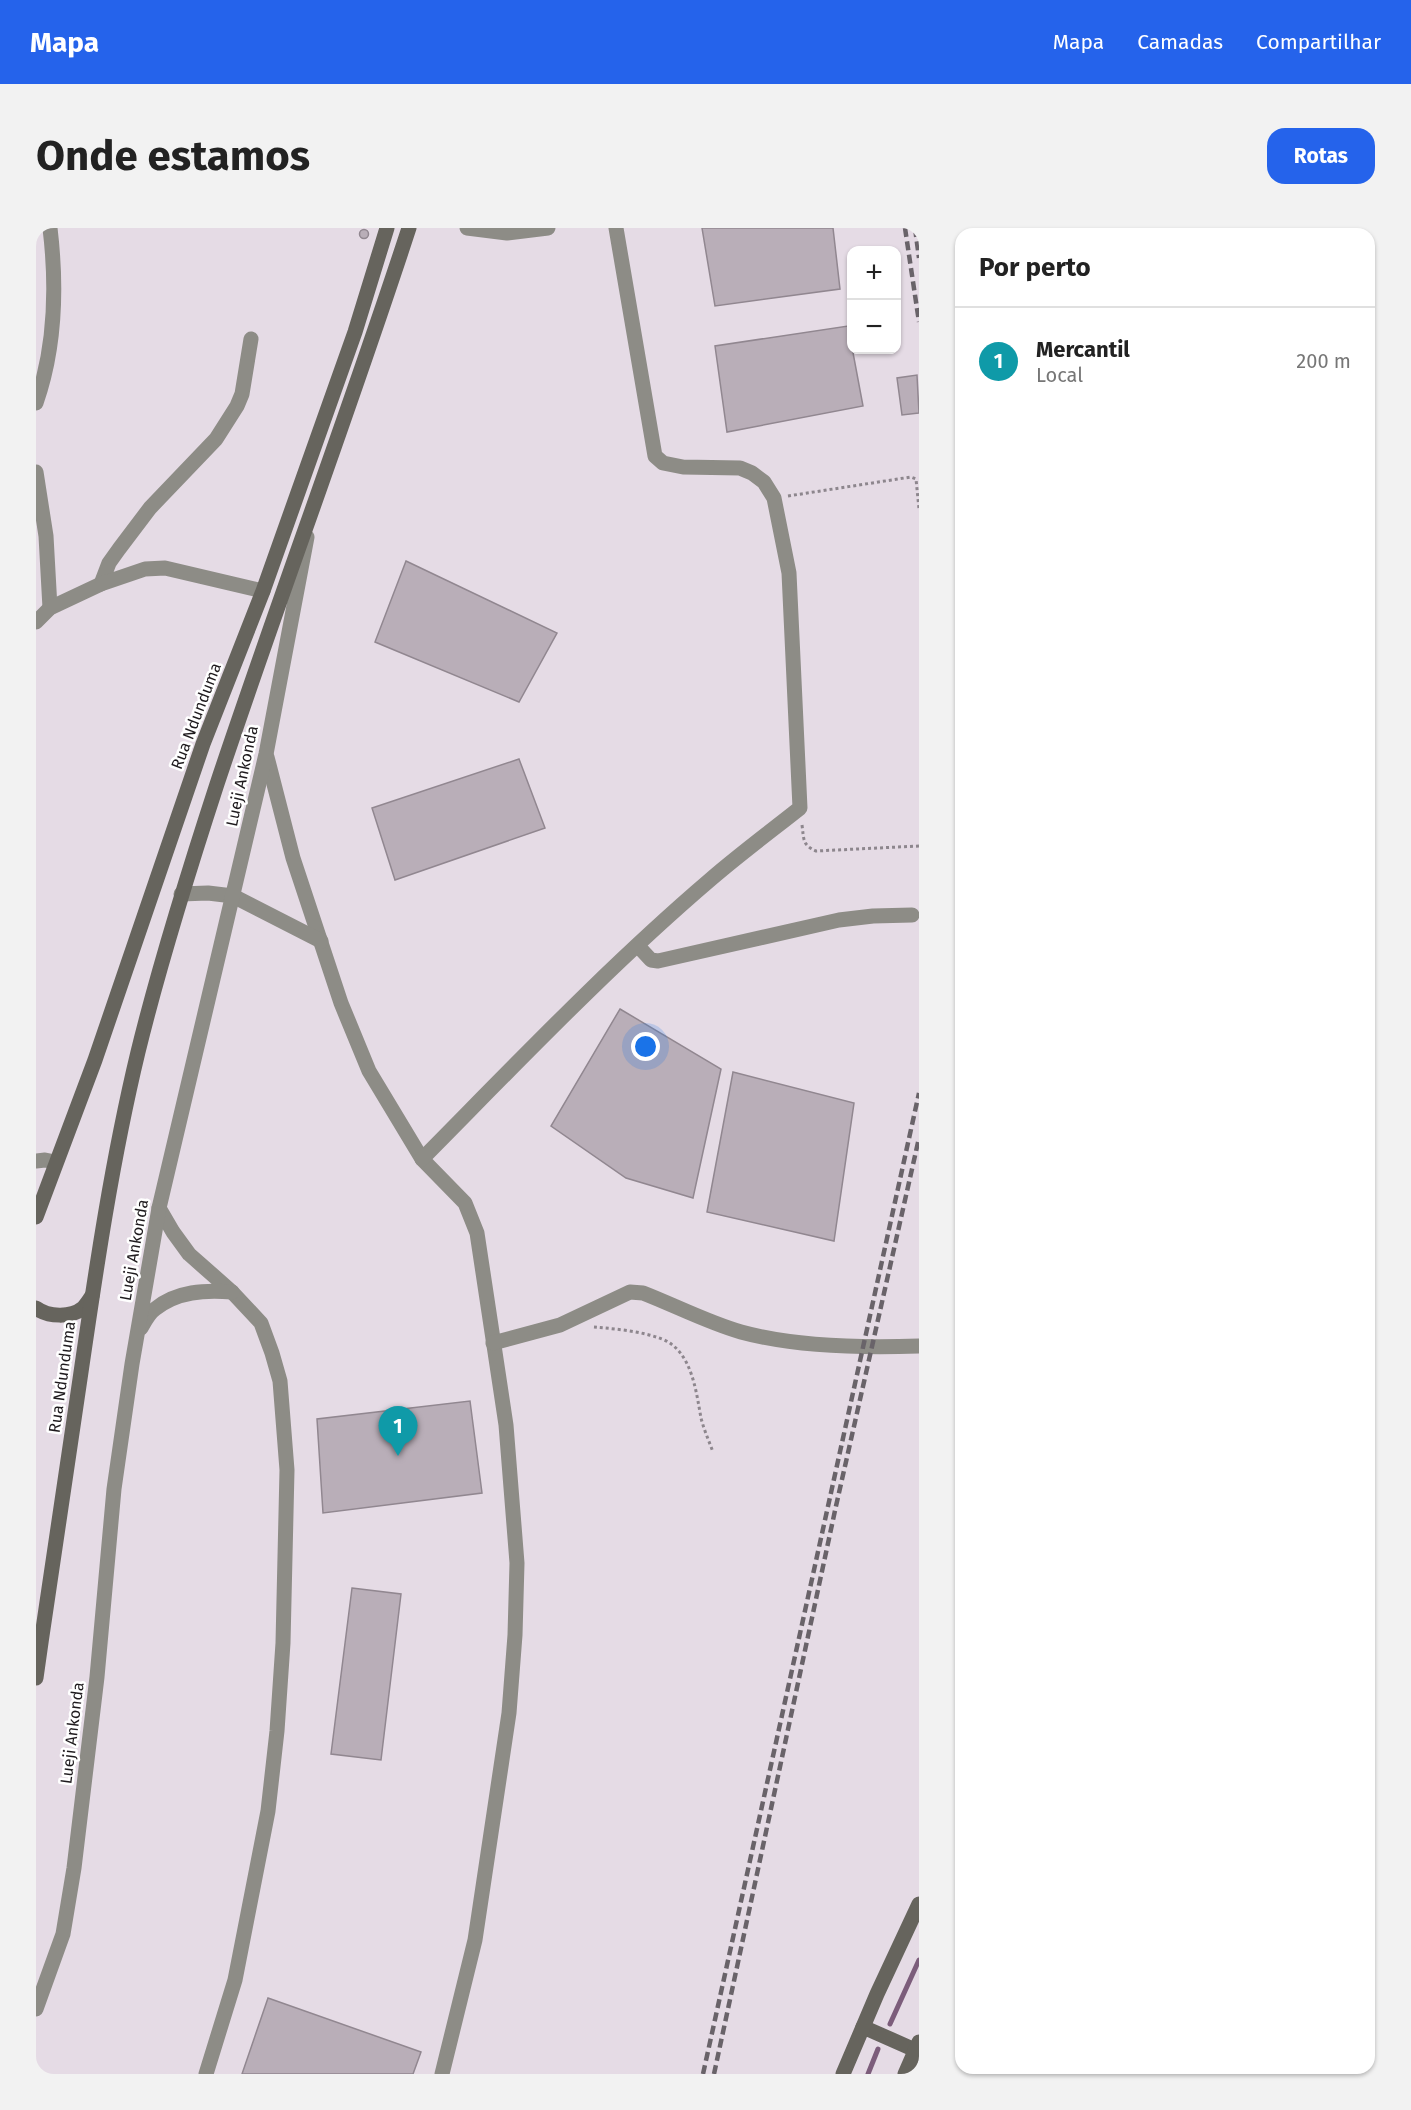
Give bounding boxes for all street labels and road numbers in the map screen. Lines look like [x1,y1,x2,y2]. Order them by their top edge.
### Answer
street label: Rua Ndunduma [167,660,225,772]
street label: Lueji Ankonda [222,724,262,828]
street label: Lueji Ankonda [116,1198,152,1302]
street label: Rua Ndunduma [45,1320,79,1434]
street label: Lueji Ankonda [56,1681,88,1785]

